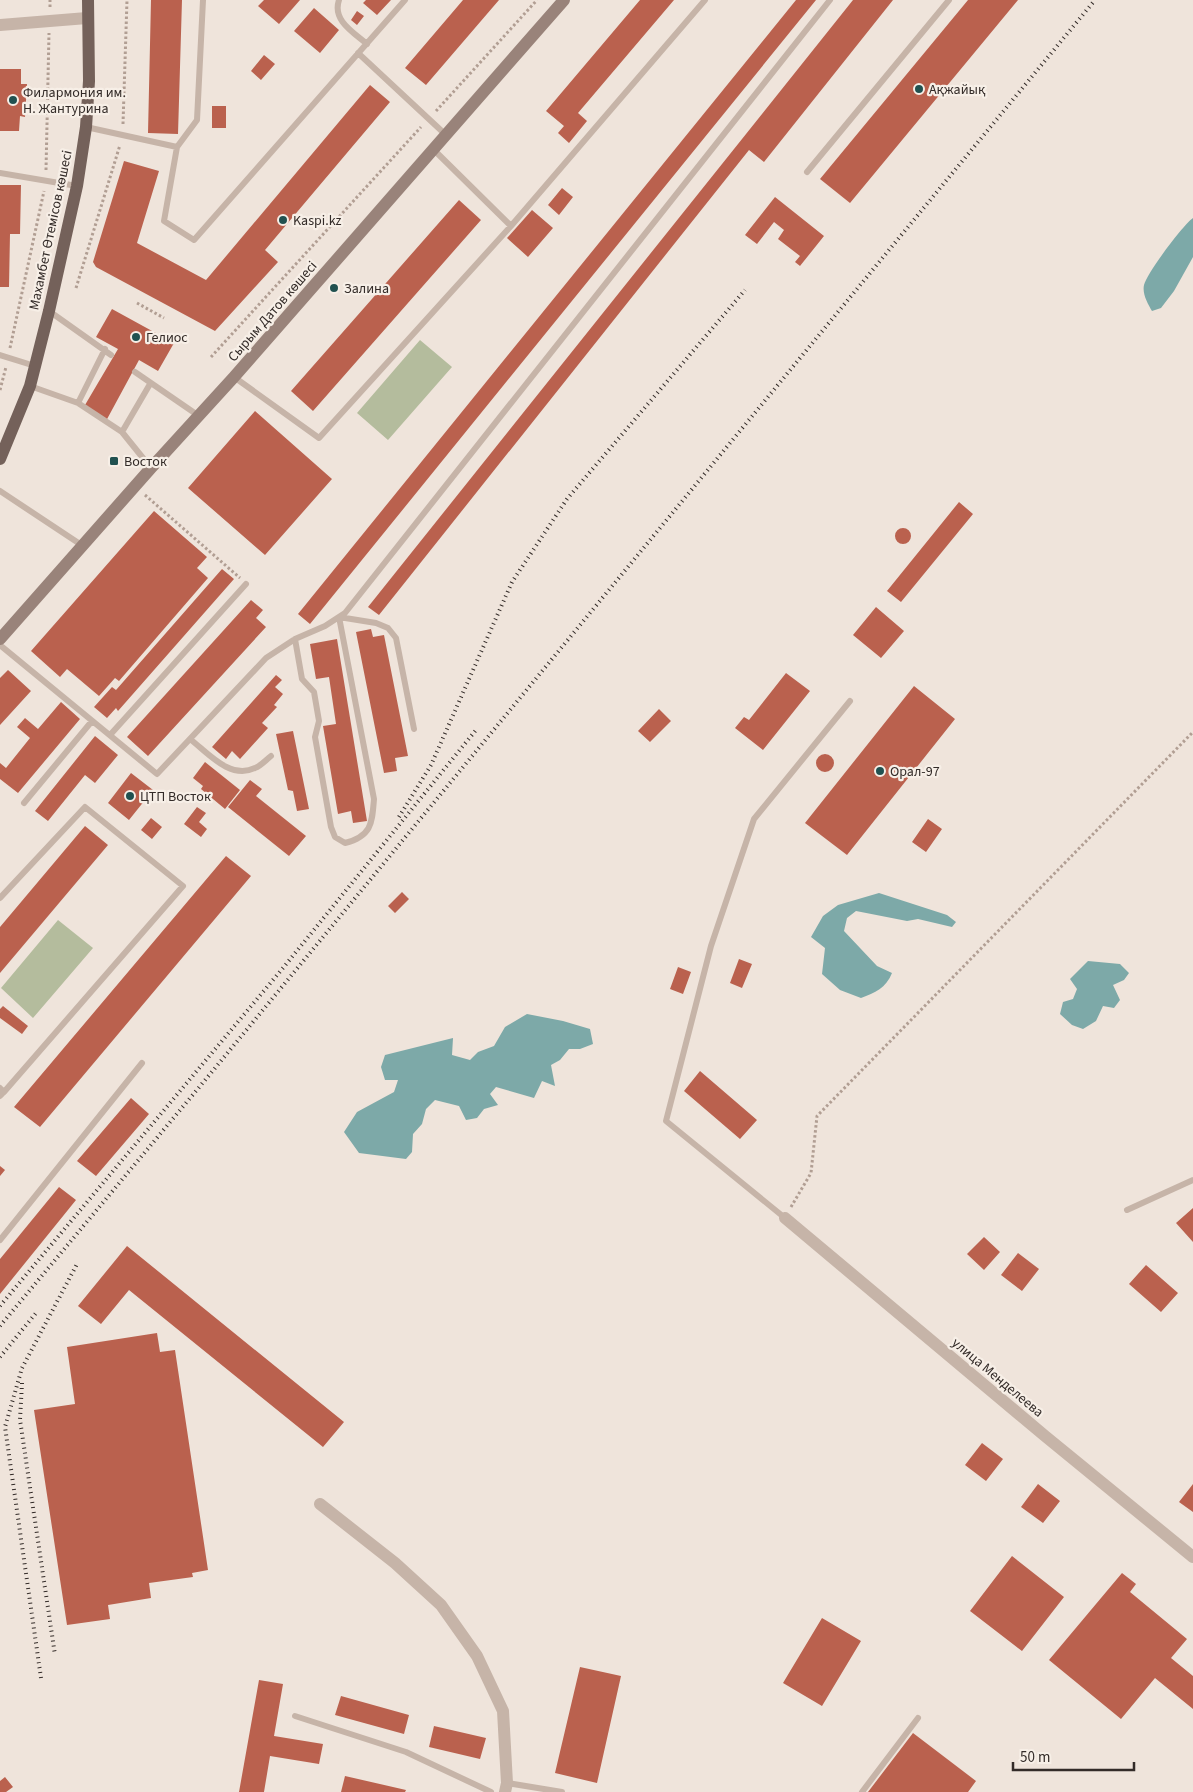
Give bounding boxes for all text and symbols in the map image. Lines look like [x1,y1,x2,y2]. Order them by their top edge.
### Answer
place label: Ақжайық [929,80,986,100]
place label: Филармония им. Н. Жантурина [23,83,126,119]
marker: Ақжайық [913,83,925,95]
marker: Филармония им. Н. Жантурина [7,94,19,106]
street label: Махамбет Өтемісов көшесі [24,148,78,312]
place label: Kaspi.kz [293,211,342,231]
marker: Kaspi.kz [277,214,289,226]
street label: Сырым Датов көшесі [223,257,322,366]
place label: Залина [344,279,389,299]
marker: Залина [328,282,340,294]
place label: Гелиос [146,328,188,348]
marker: Гелиос [130,331,142,343]
place label: Восток [124,452,167,472]
marker: Восток [108,455,120,467]
place label: Орал-97 [890,762,940,782]
marker: Орал-97 [874,765,886,777]
place label: ЦТП Восток [140,787,211,807]
marker: ЦТП Восток [124,790,136,802]
street label: улица Менделеева [947,1333,1048,1422]
scale bar [1013,1740,1134,1772]
text: 50 m [1020,1747,1050,1768]

